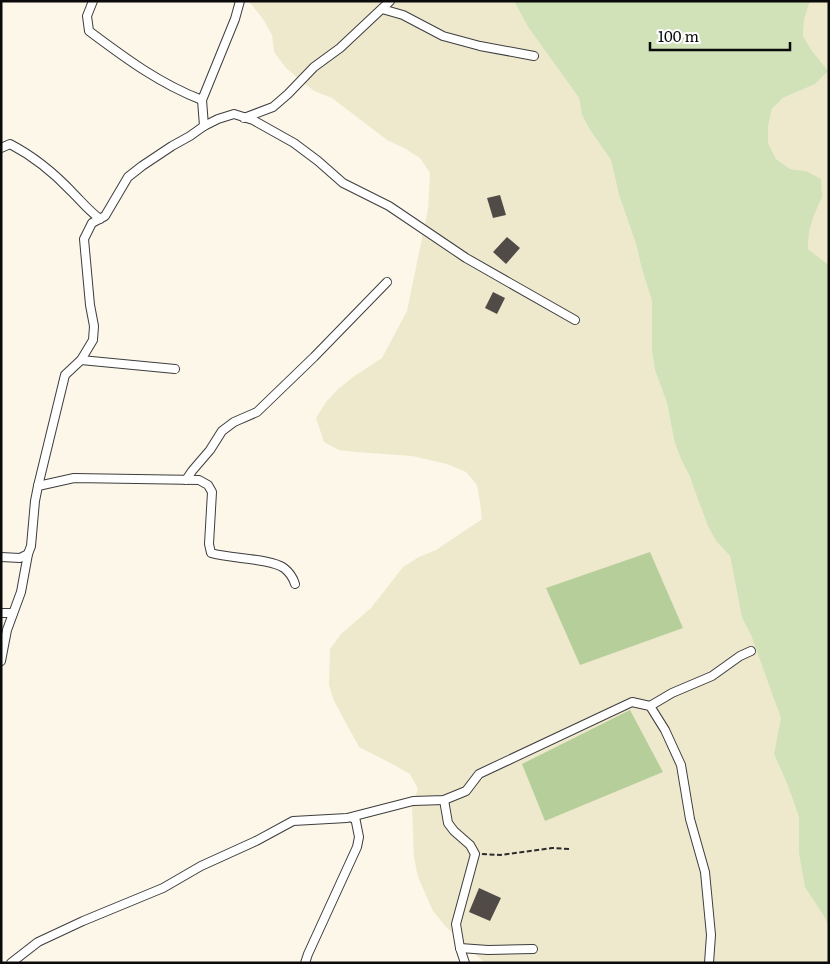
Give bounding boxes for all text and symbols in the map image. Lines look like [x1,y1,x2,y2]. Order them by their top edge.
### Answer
scale bar [650,20,790,52]
text: 100 m [658,24,699,47]

